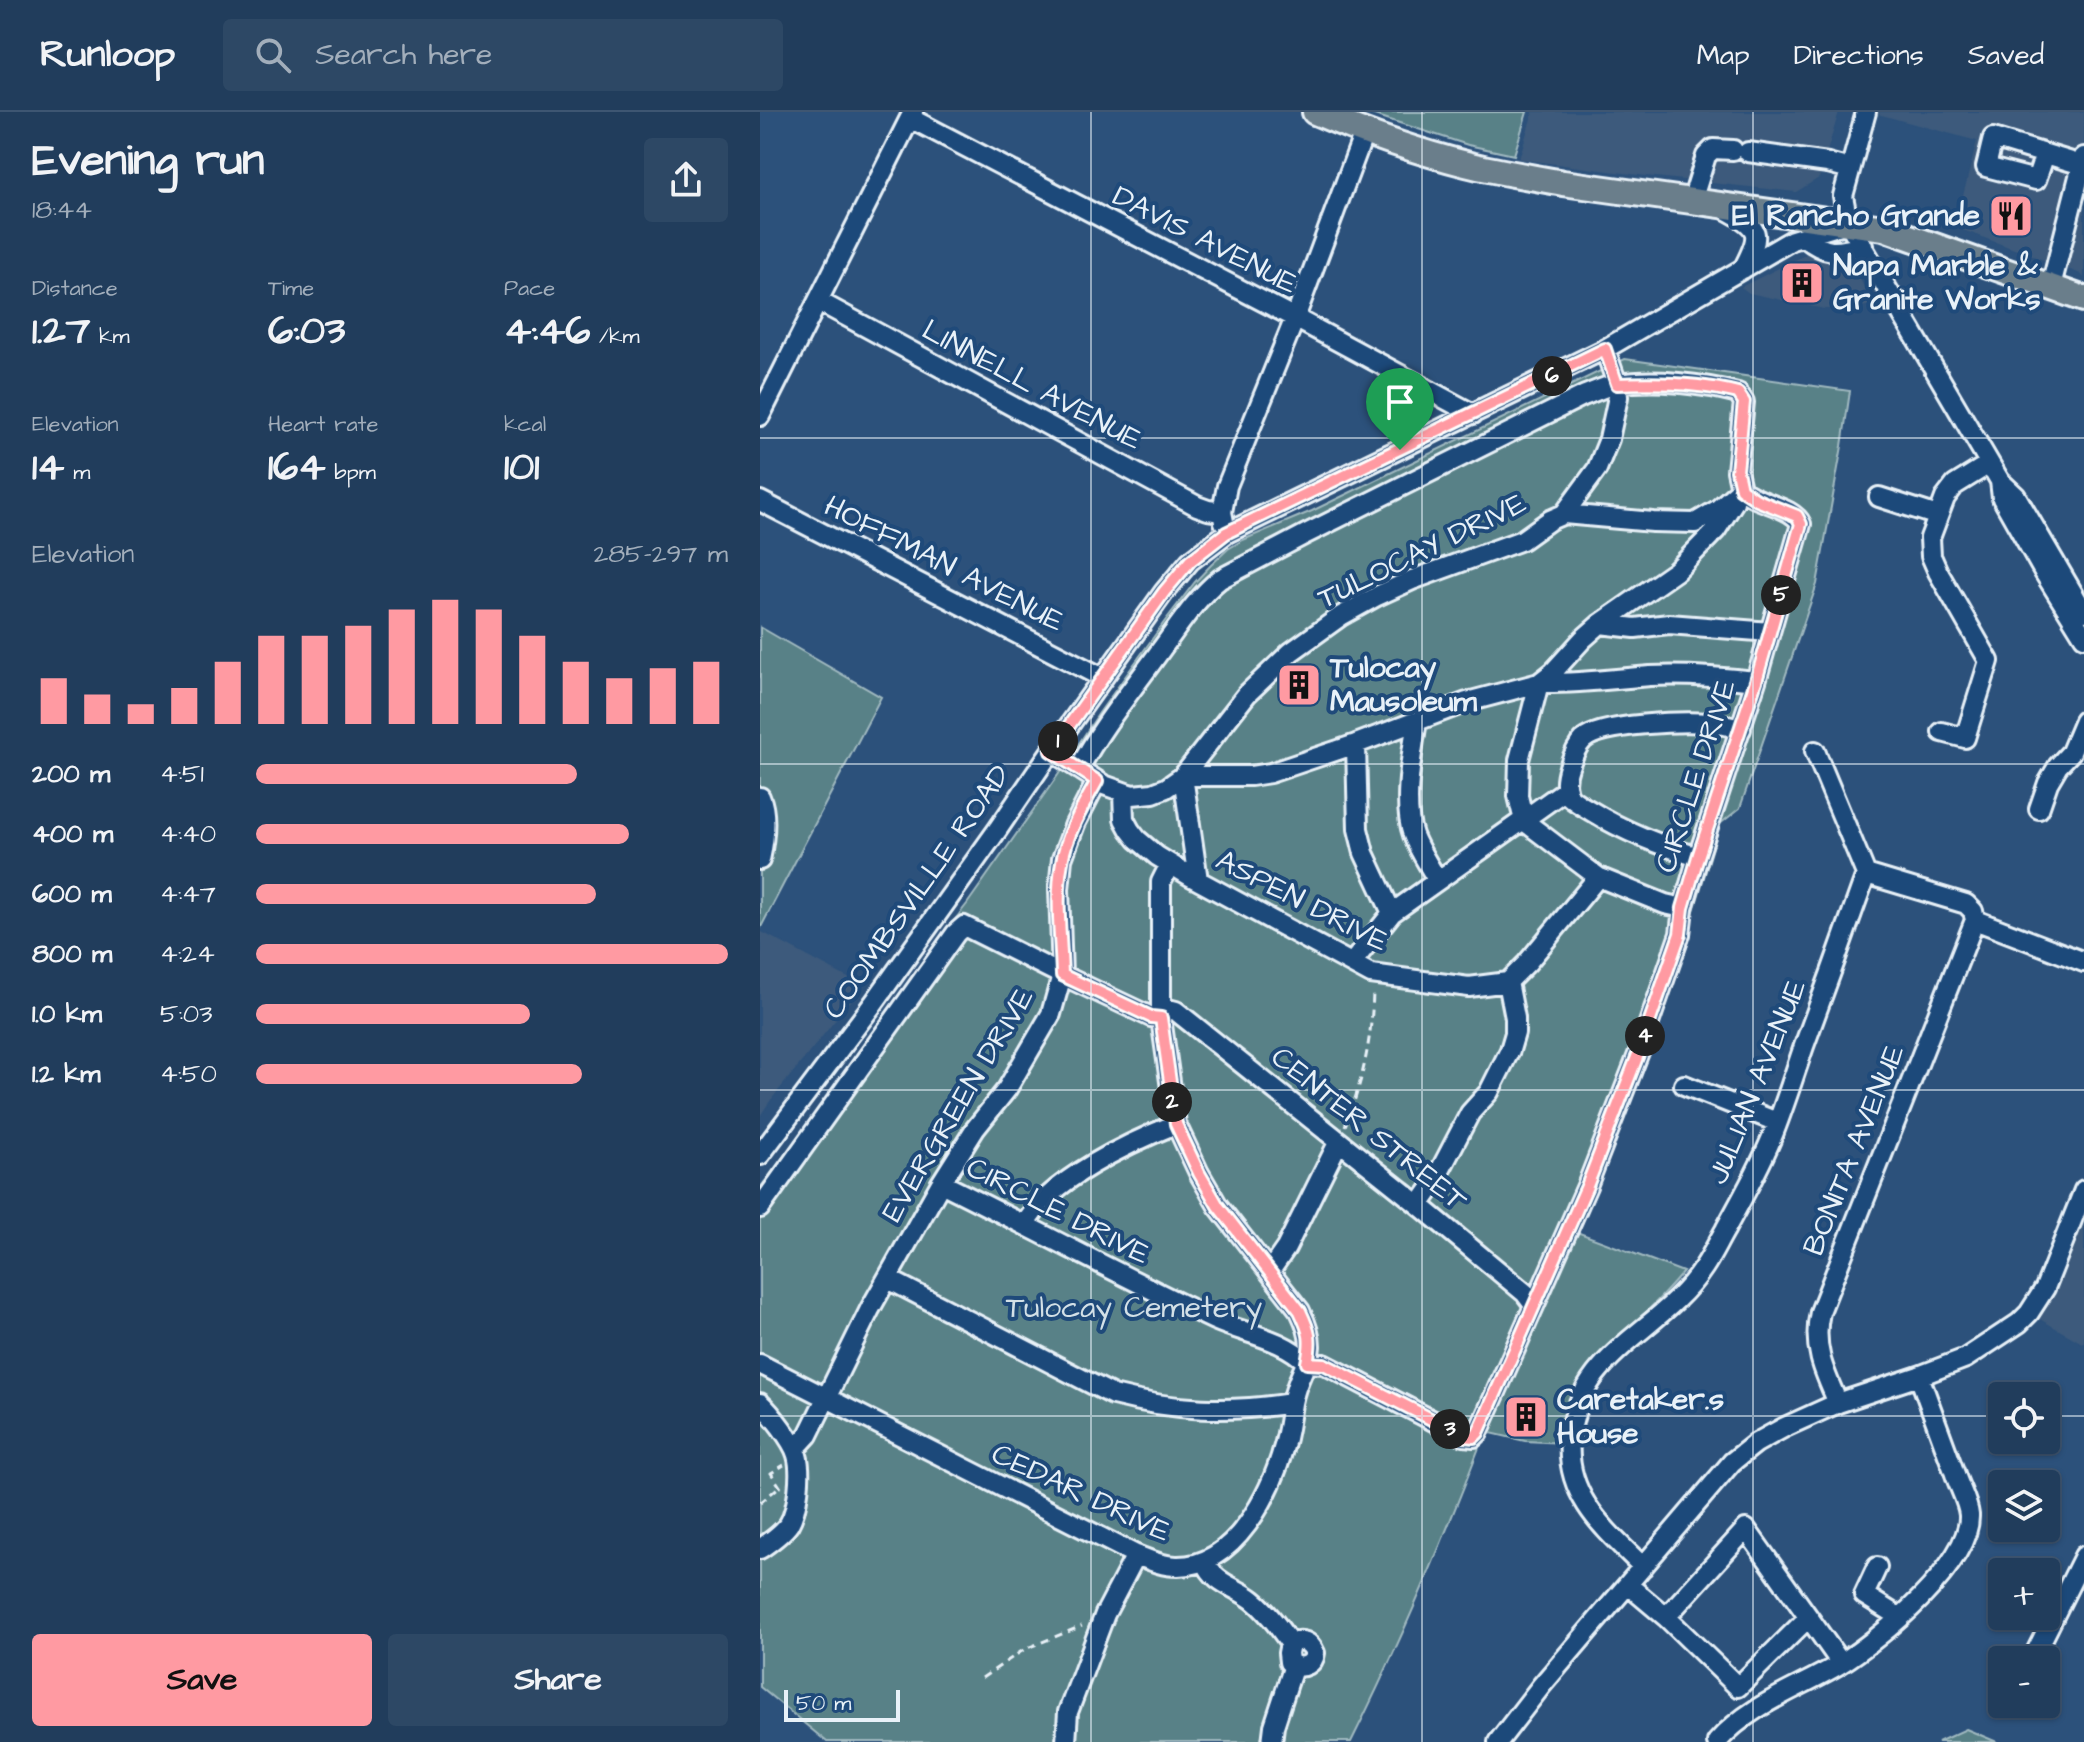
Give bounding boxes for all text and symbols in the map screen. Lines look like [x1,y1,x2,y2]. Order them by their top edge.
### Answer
search box [223,19,783,91]
text: Runloop [40,29,175,81]
icon: search [251,33,295,77]
text: Search here [315,34,492,76]
text: Map [1697,36,1750,75]
text: Directions [1794,36,1924,75]
text: Saved [1968,36,2044,75]
text: Evening run [32,131,264,192]
button: share [644,138,728,222]
street label: DAVIS AVENUE [1105,175,1305,305]
text: 18:44 [32,192,92,228]
restaurant icon: El Rancho Grande [1987,192,2035,240]
place label: El Rancho Grande [1732,195,1980,237]
place label: Napa Marble & Granite Works [1833,245,2041,321]
building icon: Napa Marble & Granite Works [1778,259,1826,307]
text: Distance [32,273,118,304]
text: Time [268,273,314,304]
text: Pace [504,273,555,304]
text: 1.27 [32,304,90,359]
text: 6:03 [268,304,345,359]
text: 4:46 [504,304,590,359]
street label: LINNELL AVENUE [915,309,1150,461]
text: km [90,321,130,352]
text: /km [590,321,640,352]
pin: 6 [1532,356,1572,396]
text: 6 [1545,360,1559,391]
pin [1366,368,1434,450]
icon: arrive [1378,380,1422,424]
text: Elevation [32,409,119,440]
text: Heart rate [268,409,378,440]
text: kcal [504,409,546,440]
text: 14 [32,440,64,495]
text: 164 [268,440,325,495]
text: 101 [504,440,539,495]
text: m [64,457,90,488]
text: bpm [325,457,376,488]
street label: TULOCAY DRIVE [1311,482,1533,620]
street label: HOFFMAN AVENUE [817,485,1071,643]
text: Elevation [32,536,134,572]
text: 285–297 m [593,536,728,572]
pin: 5 [1761,575,1801,615]
text: 5 [1773,579,1789,610]
place label: Tulocay Mausoleum [1329,647,1477,723]
building icon: Tulocay Mausoleum [1275,661,1323,709]
street label: CIRCLE DRIVE [1645,674,1747,878]
pin: 1 [1038,721,1078,761]
text: 1 [1057,725,1059,756]
text: 200 m [32,756,110,792]
text: 4:51 [160,756,204,792]
street label: COOMBSVILLE ROAD [813,756,1021,1028]
text: 400 m [32,816,113,852]
text: 4:40 [160,816,216,852]
street label: ASPEN DRIVE [1209,840,1396,963]
text: 600 m [32,876,112,912]
text: 4:47 [160,876,216,912]
text: 800 m [32,936,112,972]
text: 4:24 [160,936,215,972]
street label: JULIAN AVENUE [1697,973,1817,1191]
street label: EVERGREEN DRIVE [871,980,1045,1230]
text: 1.0 km [32,996,102,1032]
text: 5:03 [160,996,212,1032]
pin: 4 [1625,1016,1665,1056]
text: 4 [1638,1020,1652,1051]
street label: CENTER STREET [1262,1037,1476,1221]
street label: BONITA AVENUE [1793,1038,1915,1262]
text: 1.2 km [32,1056,100,1092]
text: 4:50 [160,1056,217,1092]
pin: 2 [1152,1082,1192,1122]
text: 2 [1166,1086,1178,1117]
street label: CIRCLE DRIVE [959,1147,1157,1275]
park label: Tulocay Cemetery [1006,1287,1262,1330]
place label: Caretaker.s House [1557,1379,1724,1455]
map controls [1988,1382,2060,1718]
button: locate [1988,1382,2060,1454]
building icon: Caretaker.s House [1502,1393,1550,1441]
pin: 3 [1430,1409,1470,1449]
text: 3 [1444,1413,1456,1444]
street label: CEDAR DRIVE [985,1433,1178,1553]
button: layers [1988,1470,2060,1542]
button: + [1988,1558,2060,1630]
button: Save [32,1634,372,1726]
button: Share [388,1634,728,1726]
button: − [1988,1646,2060,1718]
scale bar [784,1686,900,1722]
text: 50 m [796,1688,851,1719]

